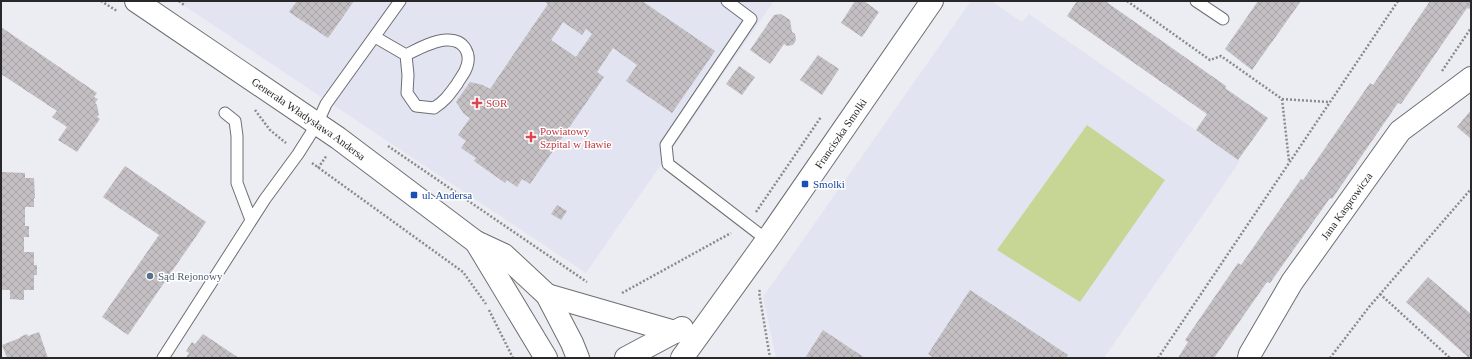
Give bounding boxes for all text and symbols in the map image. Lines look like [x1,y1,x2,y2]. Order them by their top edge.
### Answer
street label: Generała Władysława Andersa [250,75,368,163]
street label: Franciszka Smolki [812,96,869,171]
marker: SOR [471,97,483,109]
place label: SOR [486,97,508,109]
place label: Powiatowy Szpital w Iławie [540,125,612,150]
marker: Powiatowy Szpital w Iławie [525,131,537,143]
street label: Jana Kasprowicza [1318,170,1375,242]
place label: Smolki [813,178,845,190]
marker: Smolki [800,179,810,189]
place label: ul. Andersa [422,189,472,201]
marker: ul. Andersa [409,190,419,200]
place label: Sąd Rejonowy [158,270,223,282]
marker: Sąd Rejonowy [145,271,155,281]

